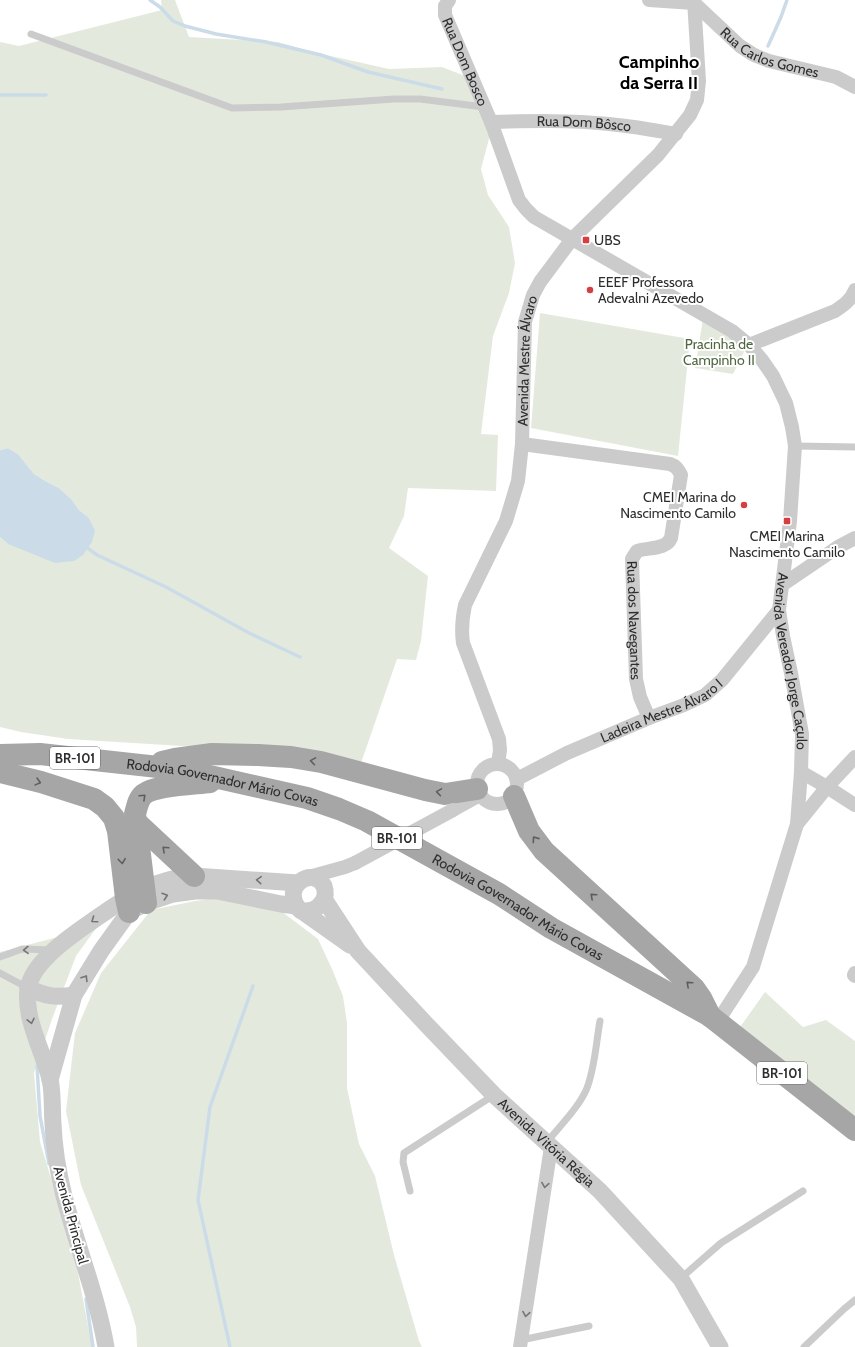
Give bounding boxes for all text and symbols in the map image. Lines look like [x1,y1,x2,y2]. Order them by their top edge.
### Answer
street label: Rua Dom Bosco [438,15,492,109]
street label: Rua Carlos Gomes [716,23,821,82]
district label: Campinho da Serra II [619,51,699,94]
street label: Rua Dom Bôsco [537,112,632,135]
place label: UBS [594,231,621,249]
marker: UBS [581,235,591,245]
place label: EEEF Professora Adevalni Azevedo [598,273,704,307]
marker: EEEF Professora Adevalni Azevedo [585,285,595,295]
street label: Avenida Mestre Álvaro [513,293,541,426]
park label: Pracinha de Campinho II [683,335,755,369]
place label: CMEI Marina do Nascimento Camilo [620,488,736,522]
marker: CMEI Marina do Nascimento Camilo [739,500,749,510]
marker: CMEI Marina Nascimento Camilo [782,516,792,526]
place label: CMEI Marina Nascimento Camilo [729,527,845,561]
street label: Rua dos Navegantes [623,561,645,681]
street label: Avenida Vereador Jorge Caçulo [770,572,811,750]
street label: Ladeira Mestre Álvaro I [597,675,726,747]
road number: BR-101 [50,747,100,769]
street label: Rodovia Governador Mário Covas [126,755,321,810]
one-way arrow [310,757,316,766]
one-way arrow [35,777,41,785]
one-way arrow [436,788,442,797]
one-way arrow [138,794,146,802]
road number: BR-101 [372,827,422,849]
one-way arrow [532,836,540,843]
one-way arrow [162,846,170,854]
street label: Rodovia Governador Mário Covas [429,850,607,964]
one-way arrow [117,858,126,864]
one-way arrow [256,876,262,885]
one-way arrow [161,893,168,901]
one-way arrow [590,894,598,901]
one-way arrow [91,915,98,923]
one-way arrow [23,946,29,954]
one-way arrow [80,975,88,982]
one-way arrow [686,981,694,988]
one-way arrow [27,1018,35,1024]
road number: BR-101 [757,1062,807,1084]
street label: Avenida Vitória Régia [494,1094,599,1191]
street label: Avenida Principal [49,1164,93,1267]
one-way arrow [541,1182,550,1188]
one-way arrow [522,1311,530,1317]

